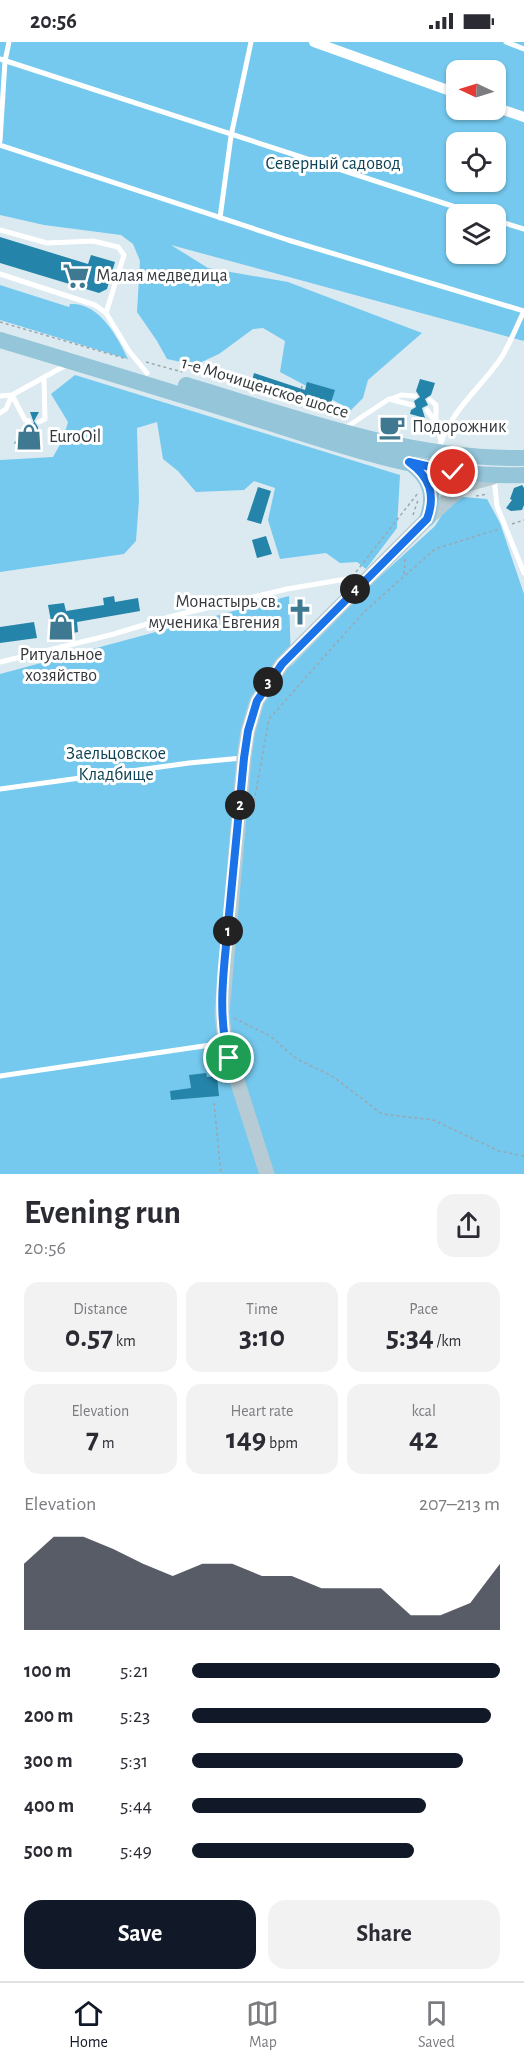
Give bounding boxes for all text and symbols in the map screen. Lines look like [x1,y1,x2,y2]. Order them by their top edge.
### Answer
text: 20:56 [30,10,77,32]
north arrow [446,60,506,120]
map controls [446,60,506,264]
button: locate [446,132,506,192]
park label: Северный садовод [265,155,401,173]
button: layers [446,204,506,264]
supermarket icon: Малая медведица [61,261,91,291]
place label: Малая медведица [96,267,228,285]
street label: 1-е Мочищенское шоссе [179,354,351,422]
cafe icon: Подорожник [377,412,407,442]
place label: Подорожник [412,418,507,436]
shop icon: EuroOil [14,422,44,452]
place label: EuroOil [49,428,101,446]
pin [427,446,478,497]
icon: check [436,455,469,488]
pin: 4 [340,574,370,604]
text: 4 [351,581,359,597]
place label: Монастырь св. мученика Евгения [148,593,280,632]
church icon: Монастырь св. мученика Евгения [285,597,315,627]
shop icon: Ритуальное хозяйство [46,612,76,642]
place label: Ритуальное хозяйство [19,646,103,685]
pin: 3 [253,667,283,697]
text: 3 [265,674,271,690]
park label: Заельцовское Кладбище [66,745,166,784]
pin: 2 [225,790,255,820]
text: 2 [236,797,244,813]
pin: 1 [213,916,243,946]
text: 1 [225,923,231,939]
pin [203,1032,254,1083]
icon: arrive [212,1041,245,1074]
button: share [437,1194,500,1257]
text: Evening run [24,1197,181,1230]
text: 20:56 [24,1238,66,1258]
text: Distance [73,1301,127,1317]
text: Time [246,1301,278,1317]
text: Pace [409,1301,438,1317]
text: 0.57 [65,1322,113,1352]
text: 3:10 [239,1322,285,1352]
text: 5:34 [386,1322,434,1352]
text: km [113,1333,136,1349]
text: /km [434,1333,461,1349]
text: Elevation [71,1403,129,1419]
text: Heart rate [231,1403,293,1419]
text: kcal [411,1403,436,1419]
text: 7 [86,1424,99,1454]
text: 149 [226,1424,266,1454]
text: 42 [409,1424,438,1454]
text: m [99,1435,115,1451]
text: bpm [266,1435,298,1451]
text: Elevation [24,1494,96,1514]
text: 207–213 m [419,1494,500,1514]
text: 100 m [24,1661,71,1681]
text: 5:21 [120,1661,149,1681]
text: 200 m [24,1706,73,1726]
text: 5:23 [120,1706,150,1726]
text: 300 m [24,1751,73,1771]
text: 5:31 [120,1751,148,1771]
text: 400 m [24,1796,74,1816]
text: 5:44 [120,1796,152,1816]
text: 500 m [24,1841,73,1861]
text: 5:49 [120,1841,152,1861]
button: Save [24,1900,256,1969]
button: Share [268,1900,500,1969]
tab: Home [69,1997,108,2052]
tab: Map [246,1997,279,2052]
tab: Saved [418,1997,455,2052]

